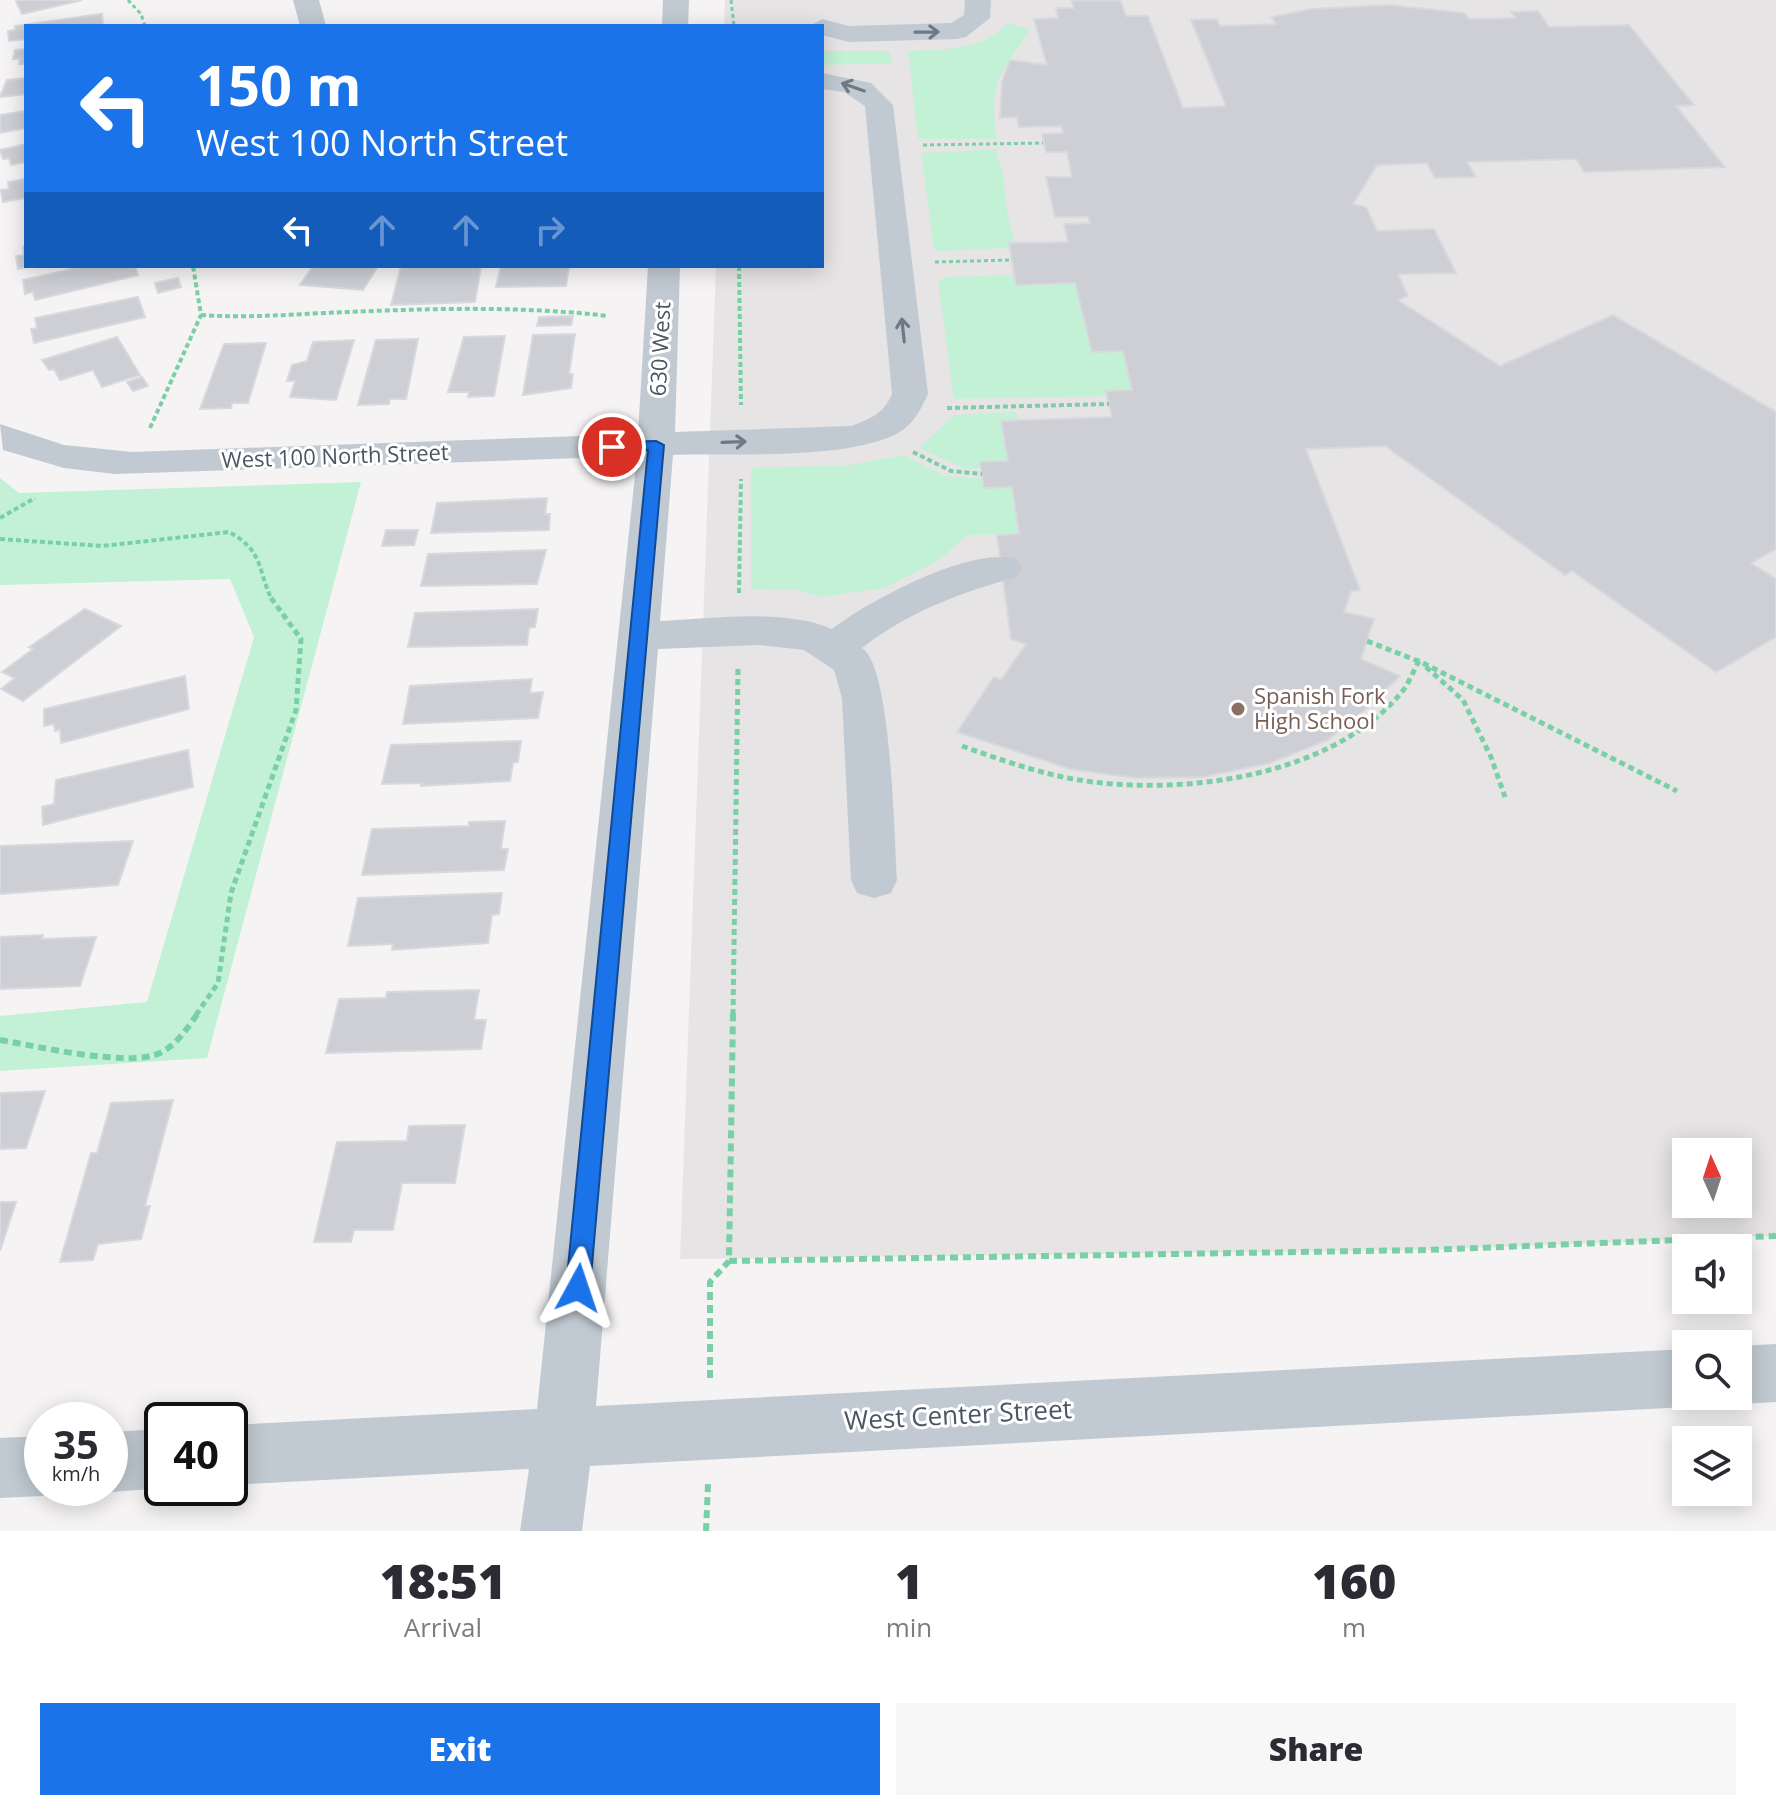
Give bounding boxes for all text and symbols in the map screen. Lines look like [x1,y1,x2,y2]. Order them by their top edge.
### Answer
one-way arrow [913,24,940,40]
text: 150 m [196,46,362,122]
icon: left [64,56,168,160]
one-way arrow [841,78,866,93]
text: West 100 North Street [196,118,568,167]
icon: left [276,208,320,252]
icon: ahead [360,208,404,252]
icon: ahead [444,208,488,252]
icon: right [528,208,572,252]
street label: 630 West [642,301,676,397]
one-way arrow [896,317,911,344]
pin [578,413,646,481]
icon: arrive [590,425,634,469]
one-way arrow [720,435,747,450]
street label: West 100 North Street [221,436,449,474]
place label: Spanish Fork High School [1254,680,1386,735]
marker: Spanish Fork High School [1229,700,1247,718]
north arrow [1672,1138,1752,1218]
map controls [1672,1138,1752,1506]
button: sound [1672,1234,1752,1314]
position arrow [536,1246,620,1330]
button: search [1672,1330,1752,1410]
street label: West Center Street [843,1390,1073,1438]
speed limit sign: 40 [144,1402,248,1506]
text: 35 [53,1416,99,1471]
button: layers [1672,1426,1752,1506]
text: km/h [52,1460,100,1487]
text: 18:51 [380,1548,506,1613]
text: 1 [895,1548,923,1613]
text: 160 [1312,1548,1396,1613]
text: Arrival [404,1609,482,1645]
text: min [886,1609,932,1645]
text: m [1342,1609,1366,1645]
button: Exit [40,1703,880,1795]
button: Share [896,1703,1736,1795]

